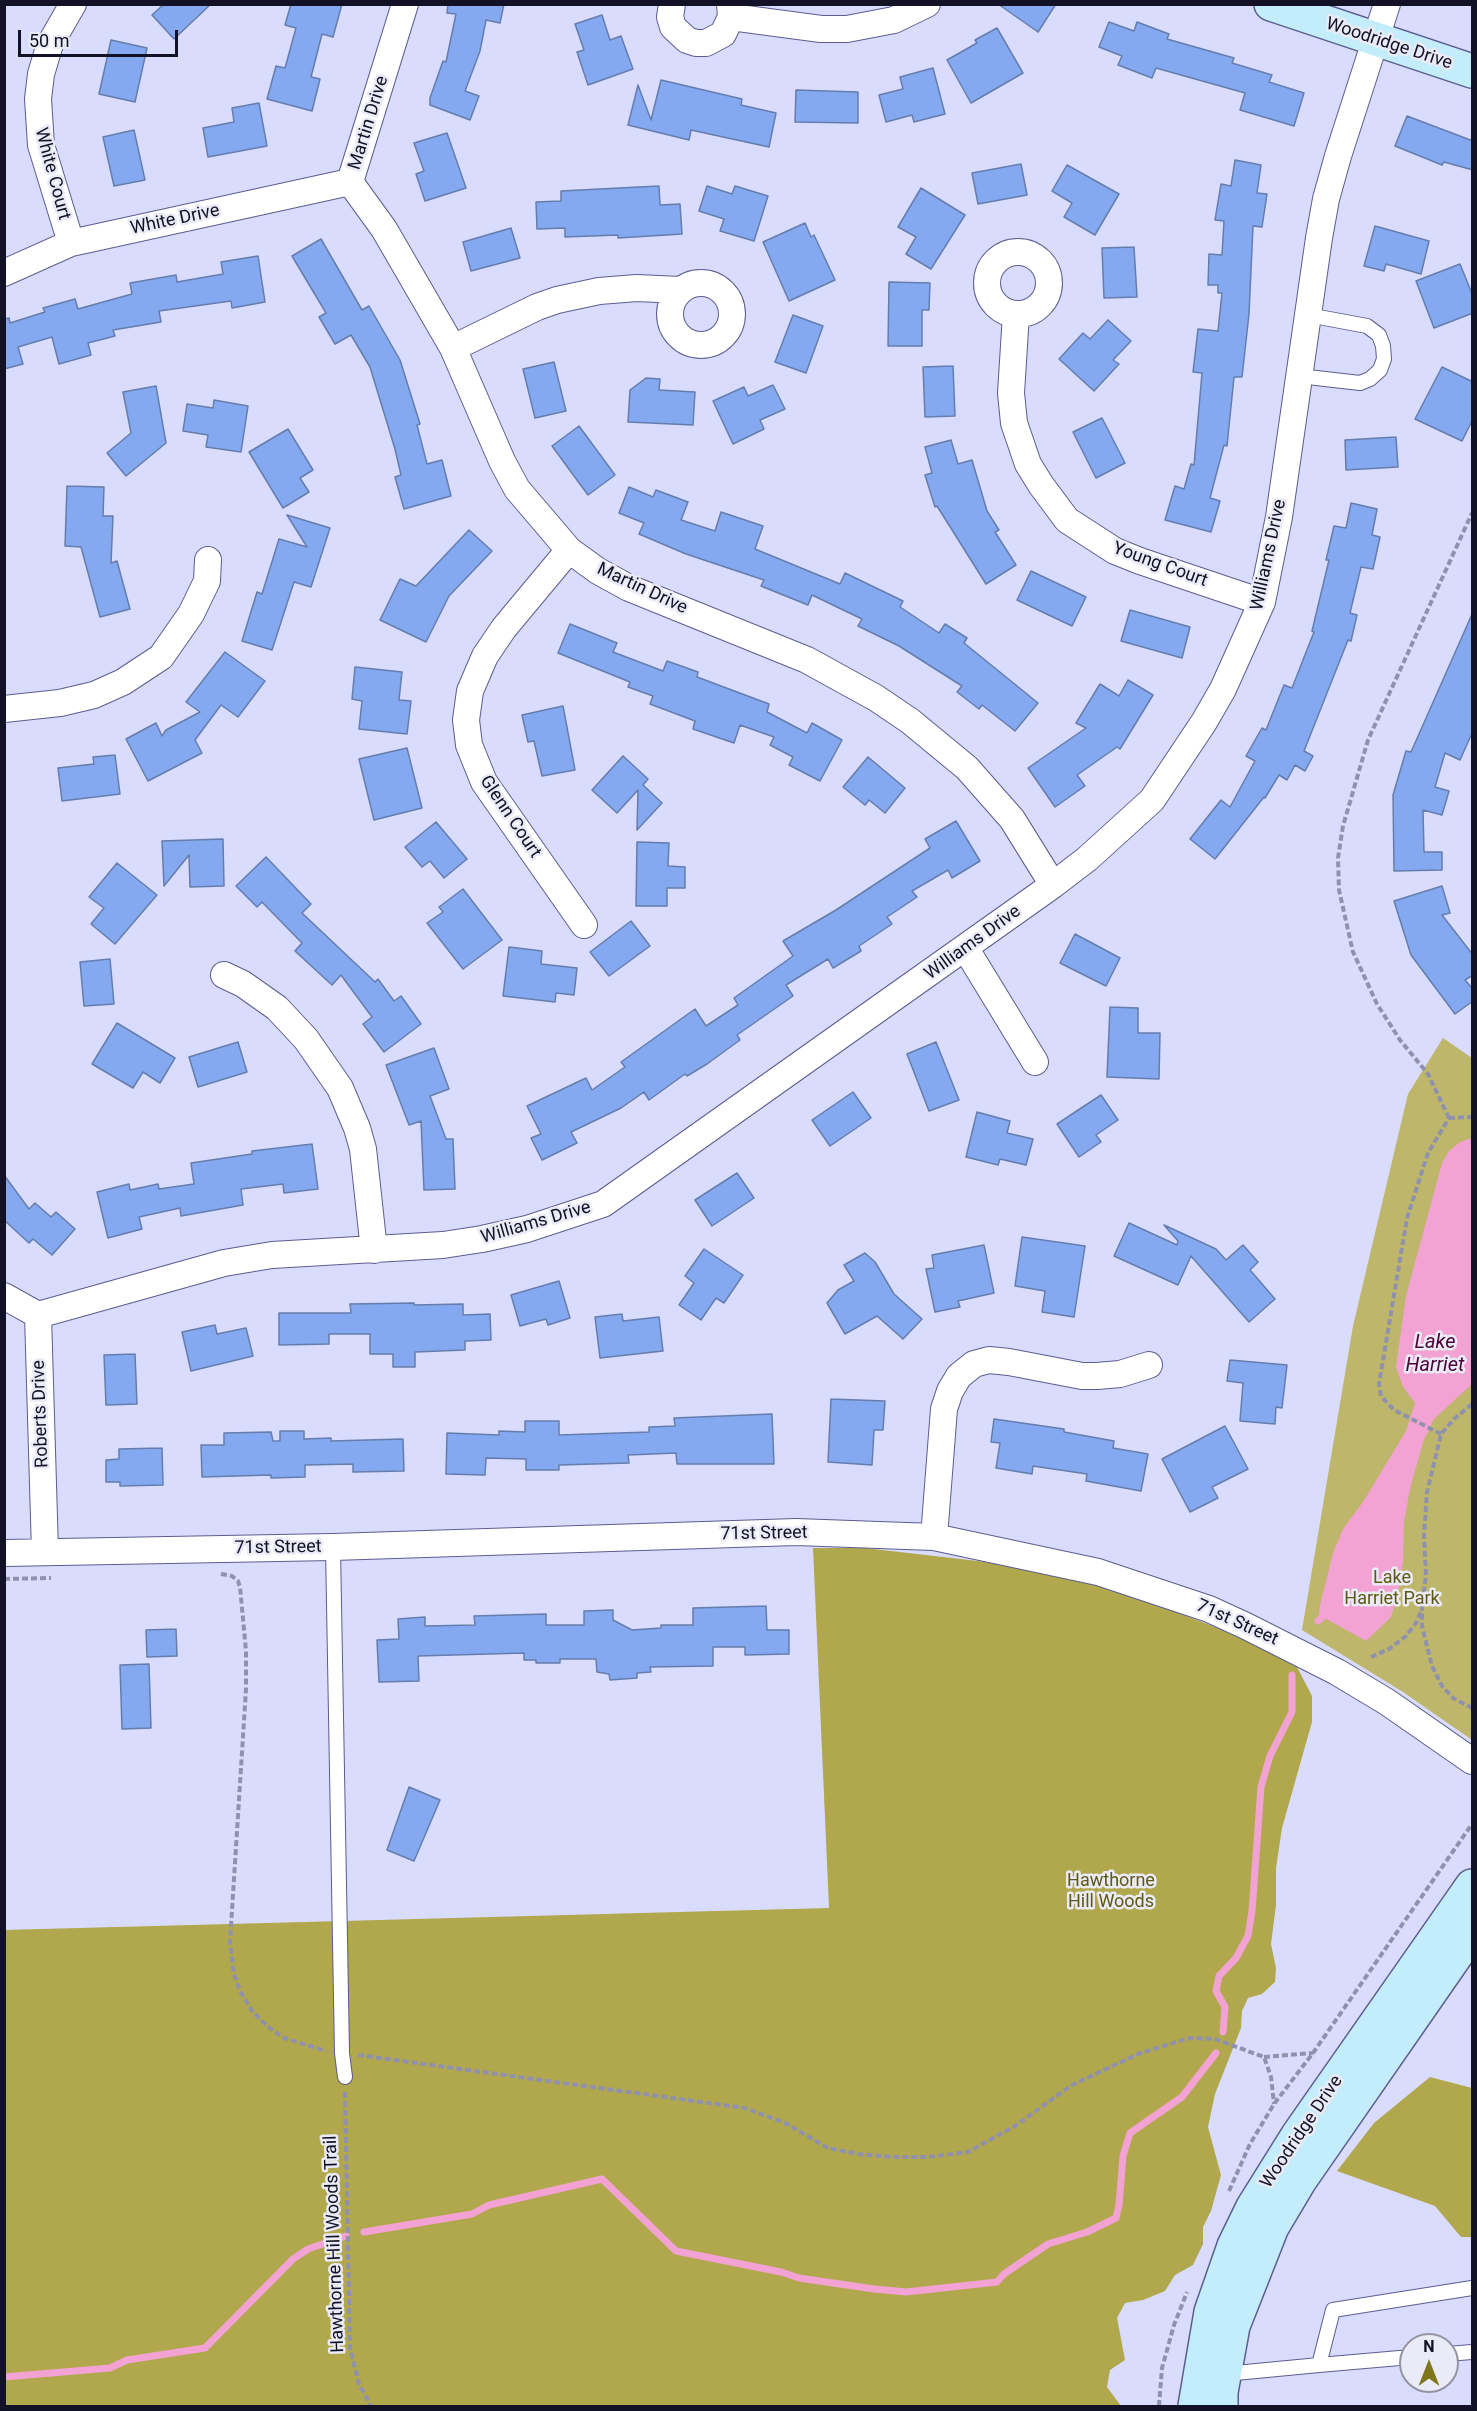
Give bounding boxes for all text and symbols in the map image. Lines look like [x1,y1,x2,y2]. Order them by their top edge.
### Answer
street label: Woodridge Drive [1323,13,1455,75]
scale bar [21,18,182,56]
text: 50 m [29,30,69,51]
street label: Martin Drive [344,73,394,173]
street label: White Court [29,126,75,222]
street label: White Drive [128,200,222,240]
street label: Williams Drive [1247,497,1291,613]
street label: Young Court [1110,538,1210,592]
street label: Martin Drive [593,559,691,619]
street label: Glenn Court [475,772,545,862]
street label: Williams Drive [921,901,1025,985]
street label: Williams Drive [479,1197,593,1249]
water label: Lake Harriet [1406,1331,1464,1378]
street label: Roberts Drive [28,1360,54,1468]
street label: 71st Street [720,1522,808,1546]
street label: 71st Street [234,1536,322,1560]
park label: Lake Harriet Park [1344,1567,1440,1610]
street label: 71st Street [1193,1595,1281,1651]
park label: Hawthorne Hill Woods [1067,1870,1155,1912]
street label: Woodridge Drive [1256,2071,1348,2193]
street label: Hawthorne Hill Woods Trail [320,2135,350,2353]
north arrow [1399,2333,1459,2393]
text: N [1423,2337,1435,2356]

